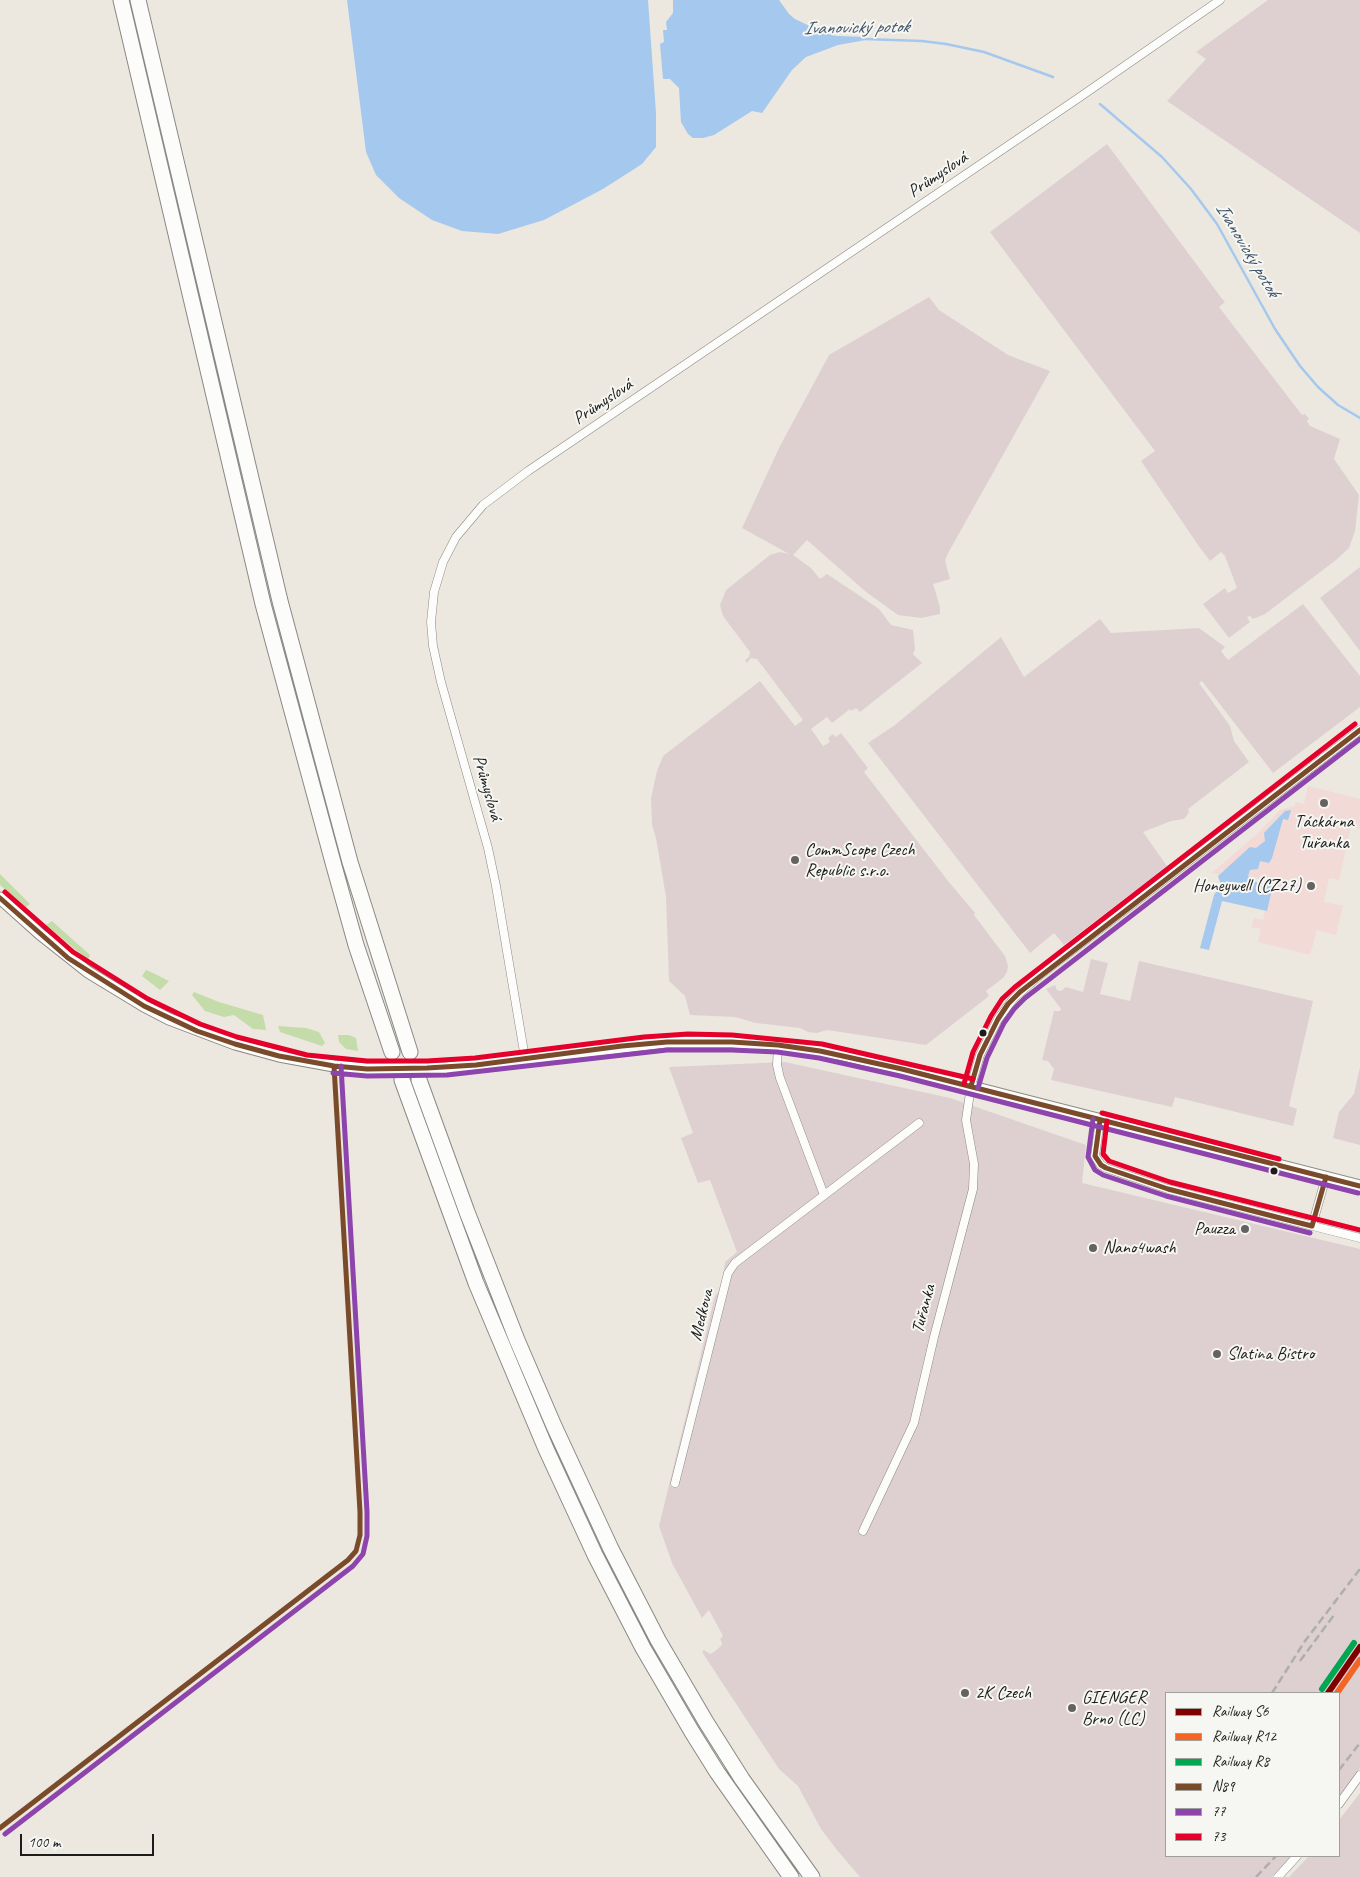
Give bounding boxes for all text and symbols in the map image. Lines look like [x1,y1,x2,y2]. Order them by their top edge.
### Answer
water label: Ivanovický potok [803,16,909,40]
street label: Průmyslová [904,147,972,203]
water label: Ivanovický potok [1210,199,1284,301]
street label: Průmyslová [569,374,637,430]
street label: Průmyslová [467,753,507,823]
marker: Táckárna Tuřanka [1318,797,1330,809]
place label: Táckárna Tuřanka [1294,811,1354,854]
place label: CommScope Czech Republic s.r.o. [805,839,915,882]
marker: CommScope Czech Republic s.r.o. [789,854,801,866]
place label: Honeywell (CZ27) [1193,875,1301,897]
marker: Honeywell (CZ27) [1305,880,1317,892]
unlabelled marker [978,1028,988,1038]
unlabelled marker [1269,1166,1279,1176]
place label: Pauzza [1194,1218,1235,1240]
marker: Pauzza [1239,1223,1251,1235]
place label: Nano4wash [1103,1237,1176,1259]
marker: Nano4wash [1087,1242,1099,1254]
street label: Tuřanka [907,1282,941,1336]
street label: Medkova [685,1287,719,1343]
place label: Slatina Bistro [1227,1343,1314,1365]
marker: Slatina Bistro [1211,1348,1223,1360]
place label: 2K Czech [975,1682,1031,1704]
marker: 2K Czech [959,1687,971,1699]
place label: GIENGER Brno (LC) [1082,1687,1146,1730]
legend [1165,1692,1340,1857]
marker: GIENGER Brno (LC) [1066,1702,1078,1714]
text: Railway S6 [1212,1702,1269,1721]
text: Railway R12 [1212,1727,1276,1746]
text: Railway R8 [1212,1752,1269,1771]
text: N89 [1212,1777,1235,1796]
text: 77 [1212,1802,1226,1821]
scale bar [22,1824,156,1856]
text: 73 [1212,1827,1226,1846]
text: 100 m [28,1833,60,1852]

